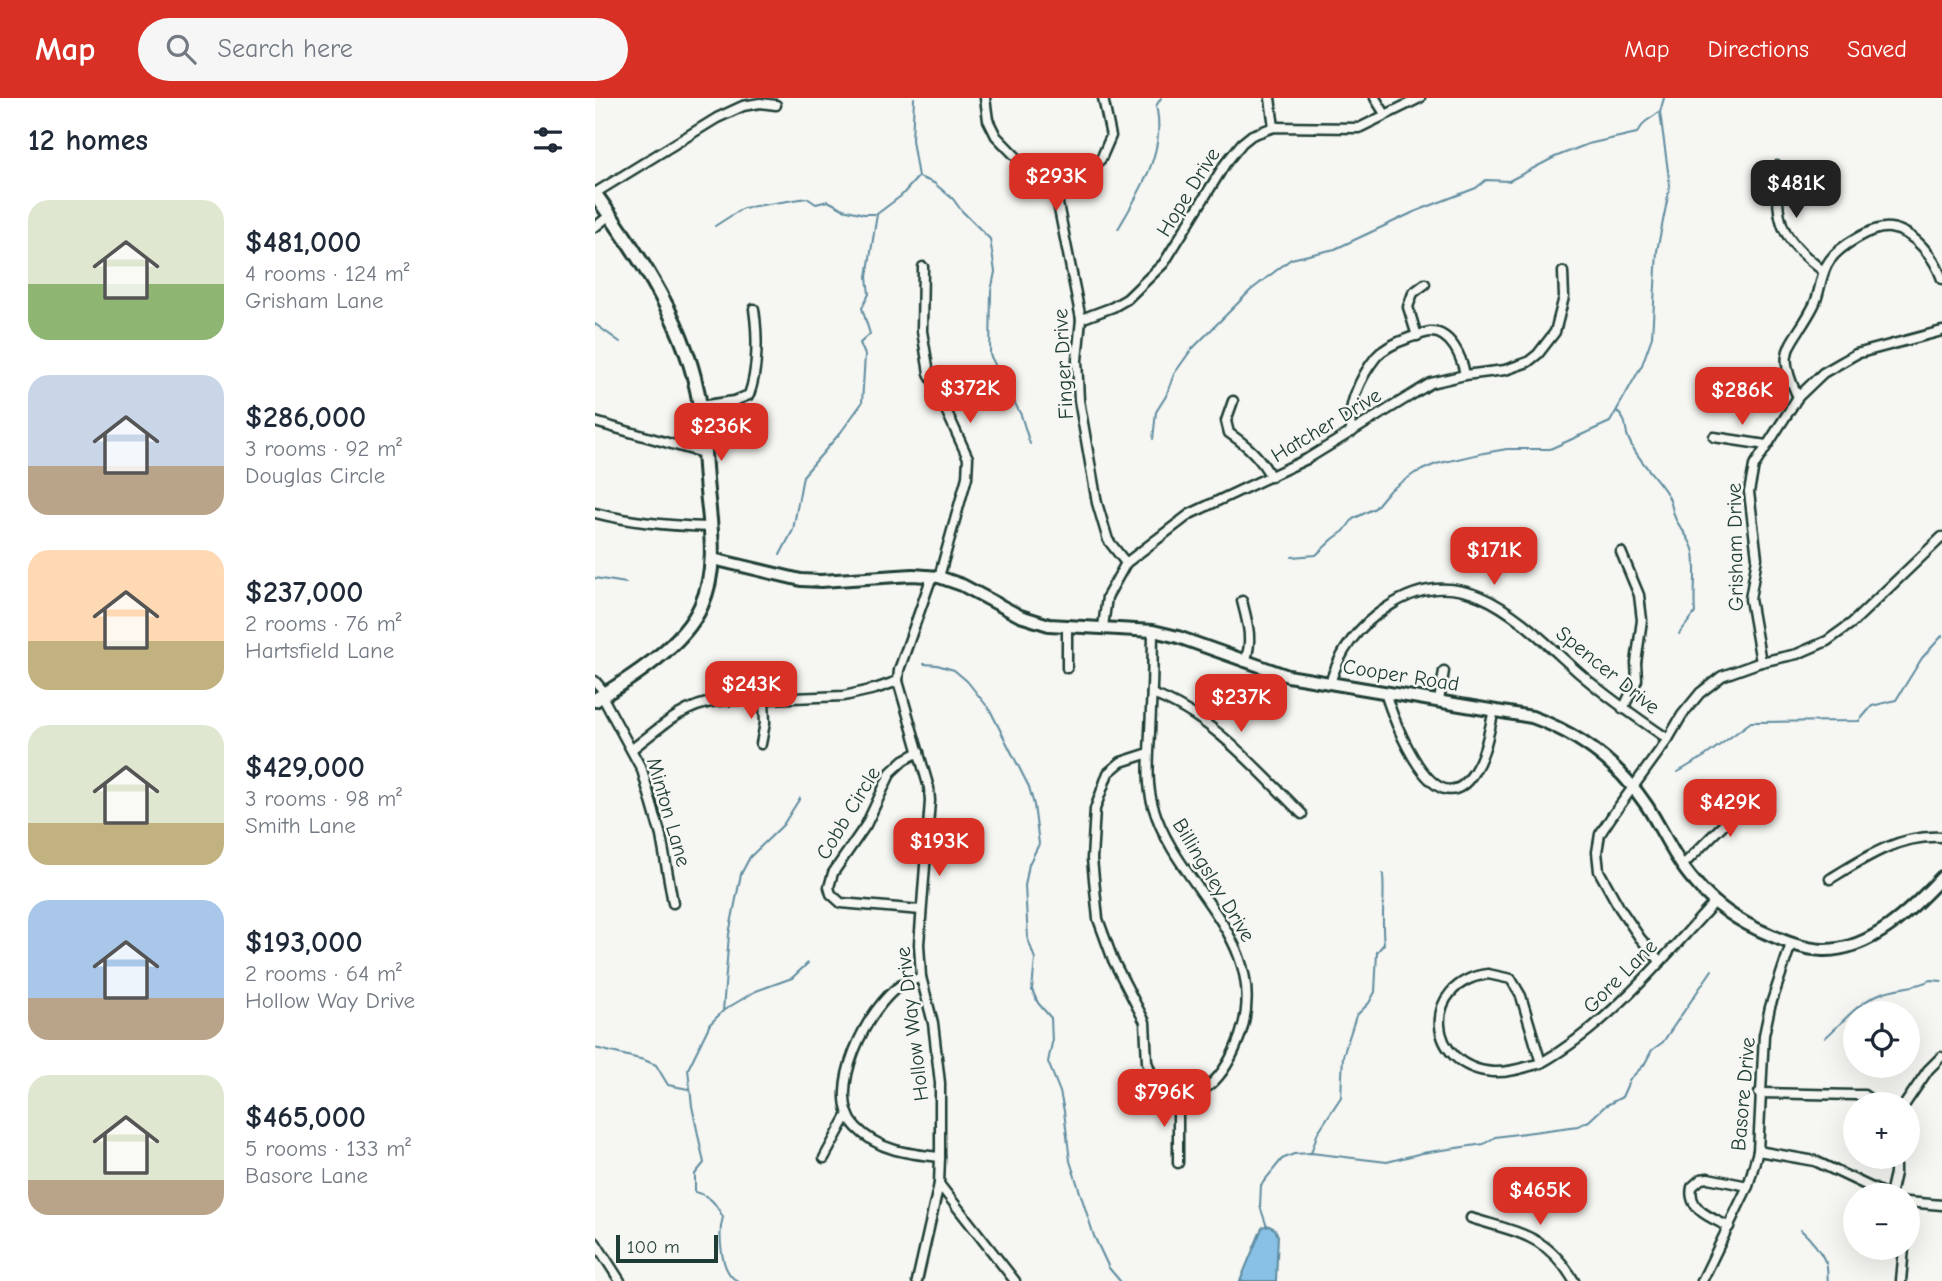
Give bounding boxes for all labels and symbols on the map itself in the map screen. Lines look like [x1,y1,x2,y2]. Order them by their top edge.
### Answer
street label: Hope Drive [1151,143,1225,241]
pin: $293K [1007,153,1105,213]
pin: $481K [1747,160,1845,220]
street label: Finger Drive [1048,308,1078,420]
pin: $372K [921,366,1019,425]
pin: $286K [1693,368,1791,427]
street label: Hatcher Drive [1267,383,1385,467]
pin: $236K [672,404,770,463]
street label: Grisham Drive [1722,483,1748,611]
pin: $171K [1445,528,1543,587]
street label: Spencer Drive [1551,621,1665,719]
street label: Cooper Road [1341,654,1461,696]
pin: $243K [702,662,800,721]
pin: $237K [1192,674,1290,734]
street label: Minton Lane [642,755,696,869]
street label: Cobb Circle [811,762,885,864]
pin: $429K [1681,780,1779,839]
street label: Billingsley Drive [1168,814,1260,946]
pin: $193K [890,818,988,878]
street label: Gore Lane [1578,934,1662,1018]
street label: Hollow Way Drive [891,946,933,1102]
street label: Basore Drive [1726,1036,1760,1152]
pin: $796K [1115,1070,1213,1129]
pin: $465K [1491,1168,1589,1227]
scale bar [616,1232,717,1264]

